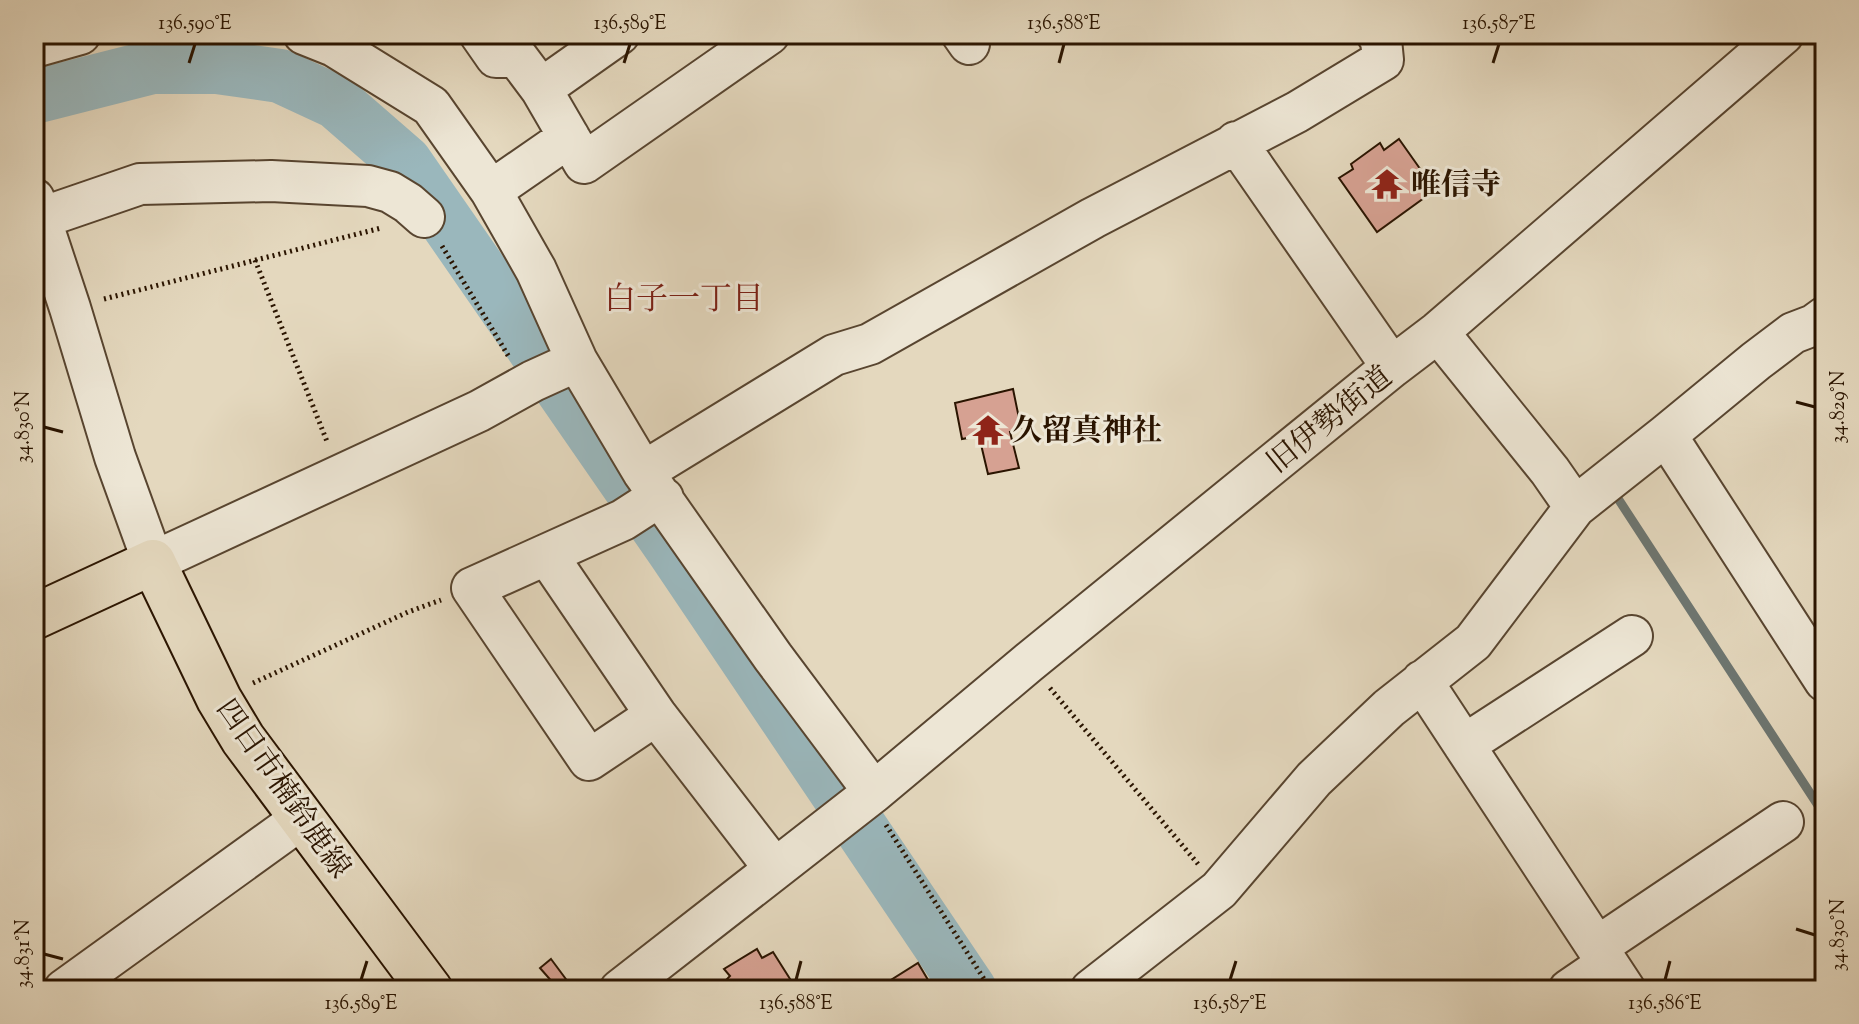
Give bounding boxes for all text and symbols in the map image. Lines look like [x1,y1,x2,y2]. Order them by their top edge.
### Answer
text: 136.590°E [158,10,232,39]
text: 136.589°E [594,10,666,39]
text: 136.588°E [1027,10,1101,39]
text: 136.587°E [1462,10,1536,39]
place label: 唯信寺 [1411,165,1501,208]
temple icon: 唯信寺 [1370,167,1404,201]
district label: 白子一丁目 [604,278,764,324]
street label: 旧伊勢街道 [1259,357,1402,485]
text: 34.829°N [1825,371,1854,443]
text: 34.830°N [10,391,39,463]
place label: 久留真神社 [1012,411,1162,454]
temple icon: 久留真神社 [971,413,1005,447]
street label: 四日市楠鈴鹿線 [204,691,360,888]
text: 34.830°N [1825,899,1854,971]
text: 34.831°N [10,919,39,989]
text: 136.589°E [325,990,397,1019]
text: 136.588°E [759,990,833,1019]
text: 136.587°E [1193,990,1267,1019]
text: 136.586°E [1628,990,1702,1019]

